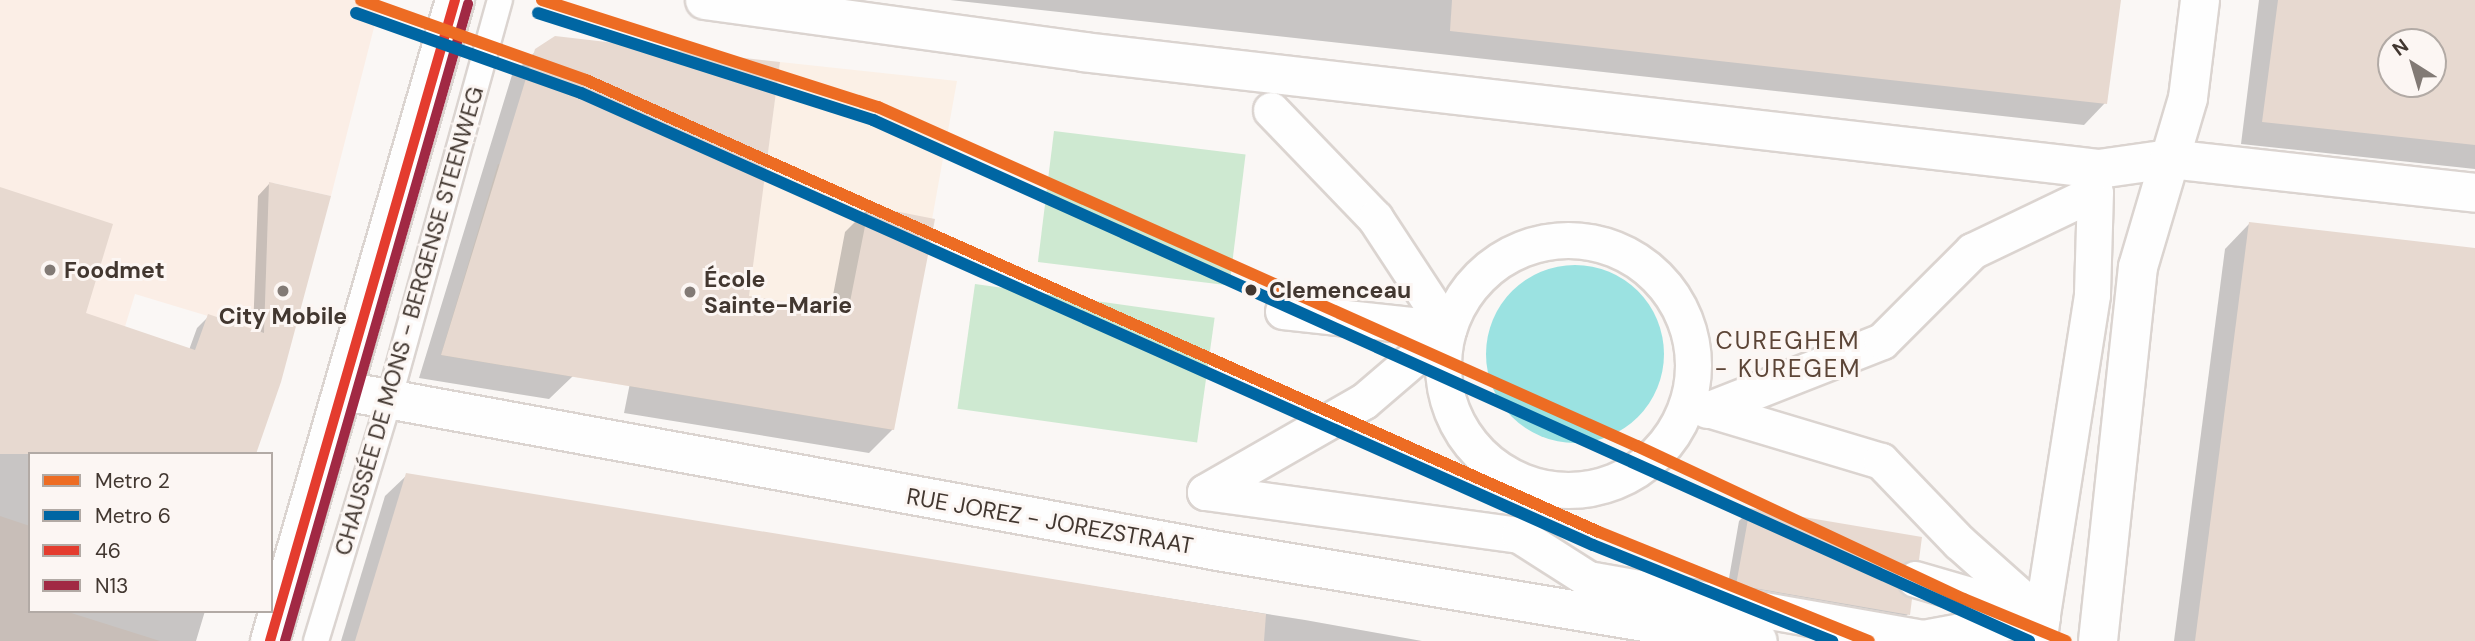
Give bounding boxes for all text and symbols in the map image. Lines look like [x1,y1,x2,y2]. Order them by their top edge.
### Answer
north arrow [2377,28,2447,98]
text: N [2387,33,2413,62]
street label: CHAUSSÉE DE MONS - BERGENSE STEENWEG [329,83,489,559]
place label: Foodmet [64,256,165,284]
marker: Foodmet [42,262,58,278]
place label: École Sainte-Marie [704,265,852,319]
place label: Clemenceau [1269,276,1411,304]
marker: Clemenceau [1239,278,1263,302]
marker: City Mobile [275,283,291,299]
marker: École Sainte-Marie [682,284,698,300]
place label: City Mobile [219,302,347,330]
district label: CUREGHEM - KUREGEM [1716,327,1860,383]
legend [28,452,273,613]
text: Metro 2 [95,467,170,495]
street label: RUE JOREZ - JOREZSTRAAT [905,482,1195,560]
text: Metro 6 [95,502,171,530]
text: 46 [95,537,121,565]
text: N13 [95,572,128,600]

